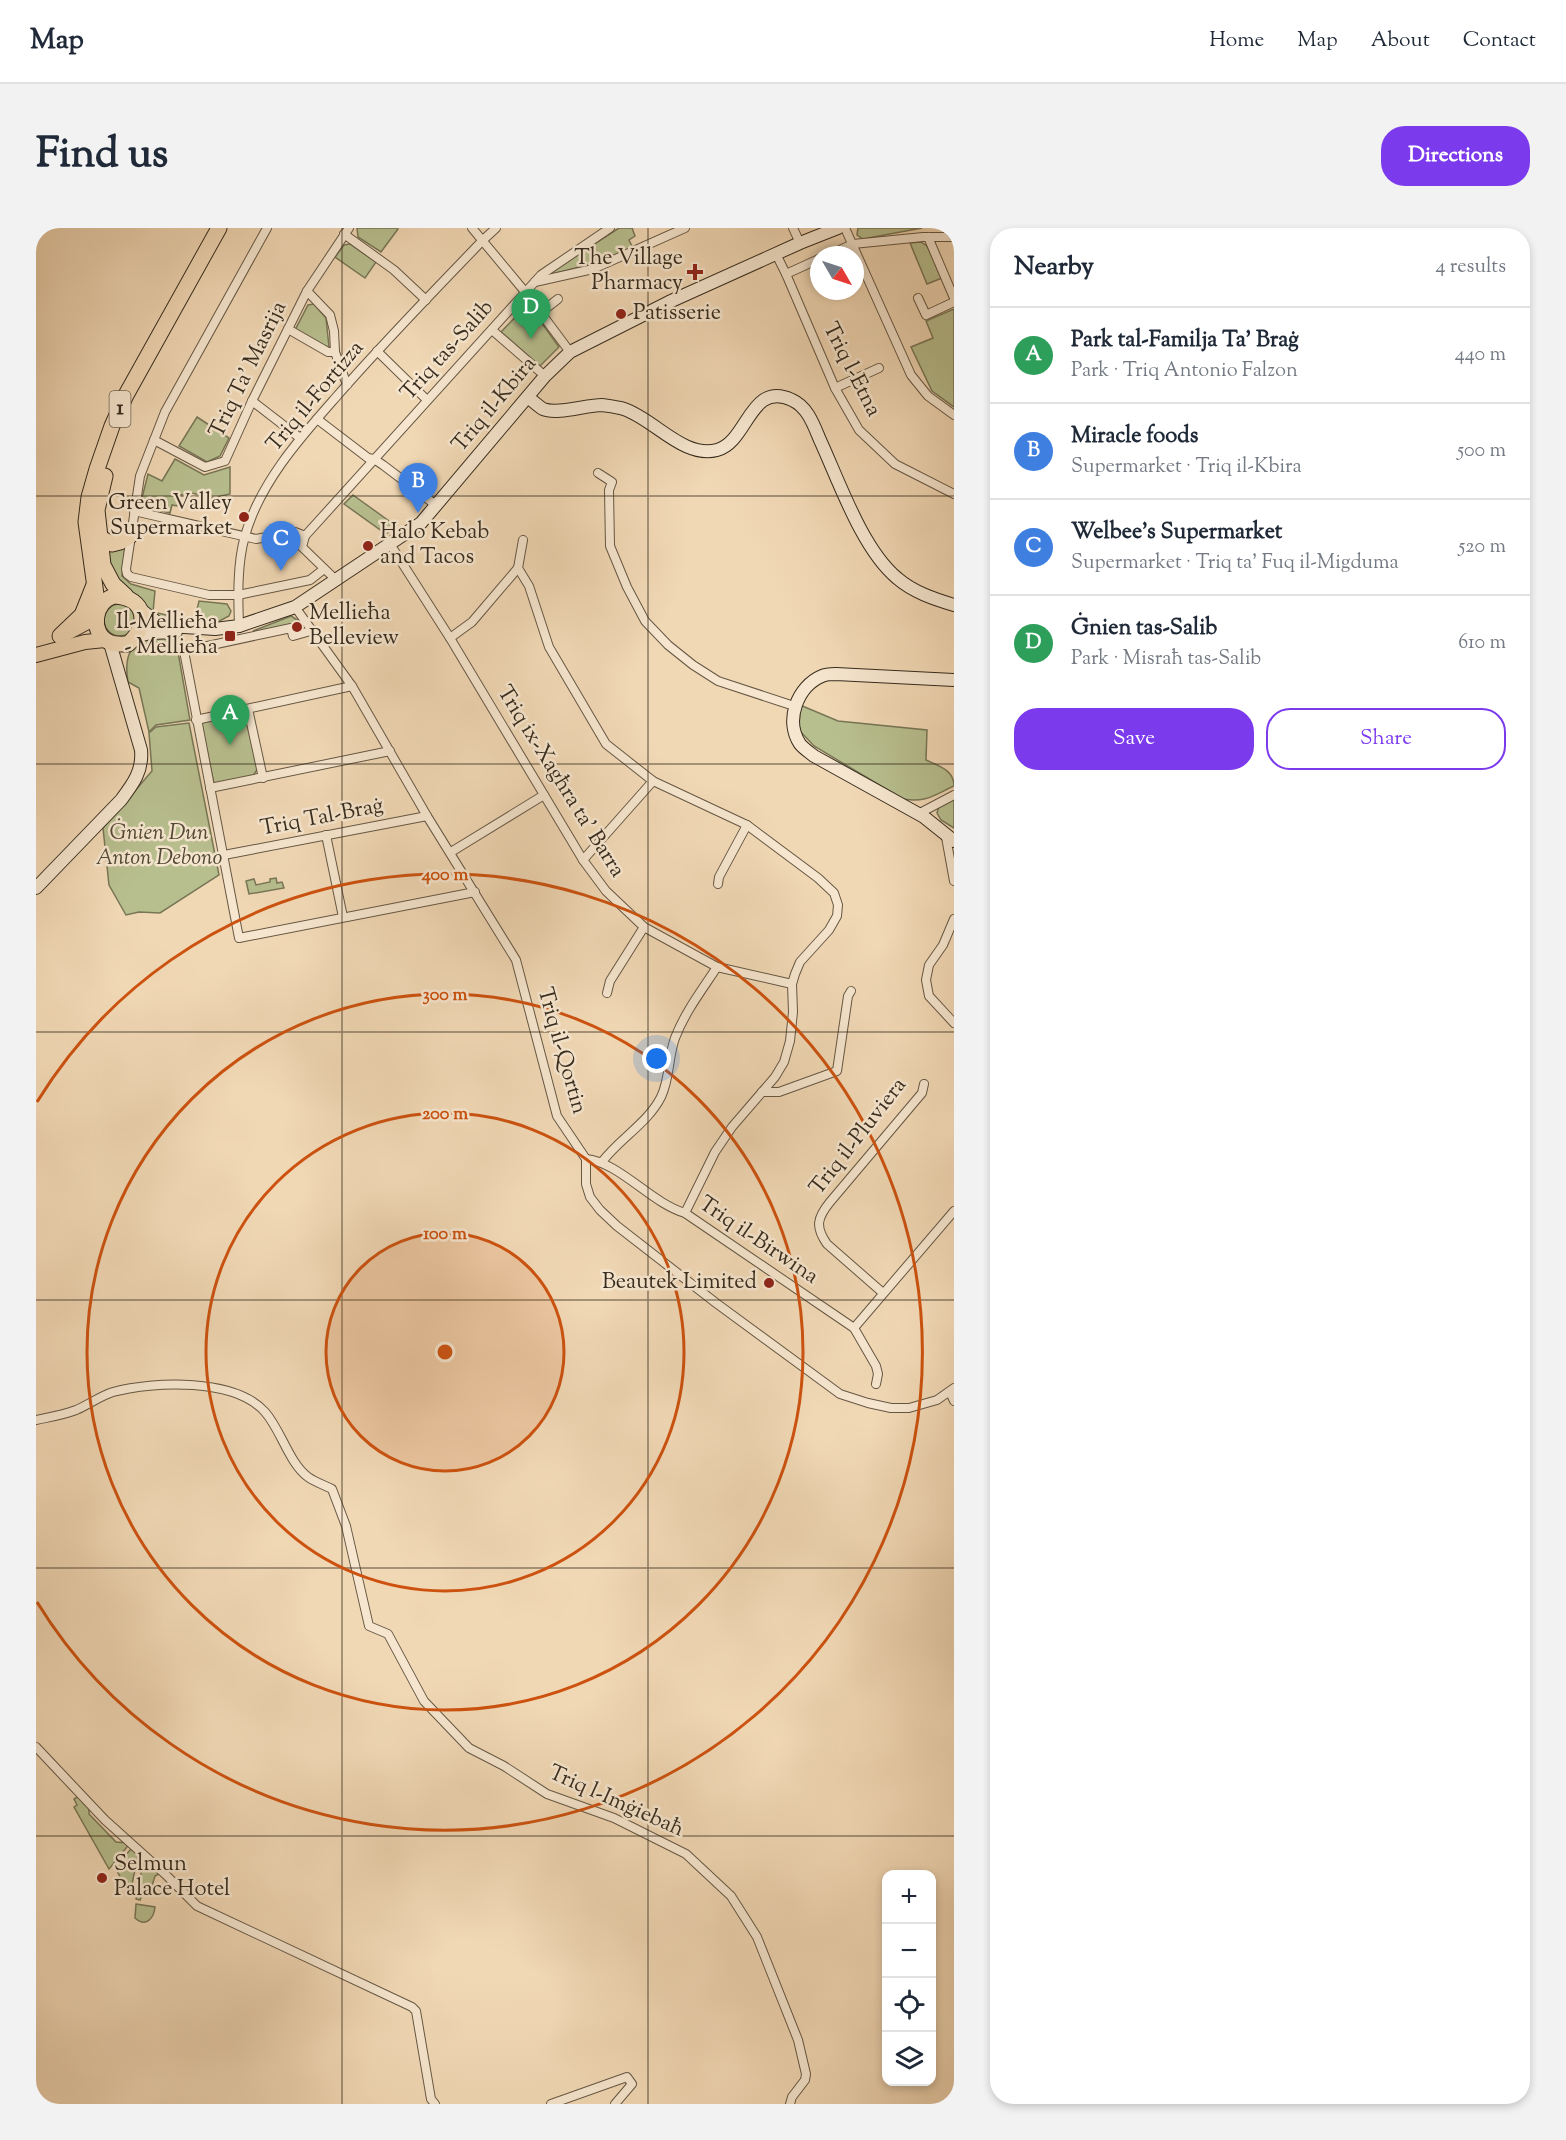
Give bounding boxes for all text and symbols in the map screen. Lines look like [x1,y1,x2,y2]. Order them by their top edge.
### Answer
text: Map [30,21,84,61]
text: Home [1209,26,1264,56]
text: Map [1297,26,1338,56]
text: About [1371,26,1430,56]
text: Contact [1463,26,1536,56]
text: Find us [36,126,168,186]
button: Directions [1381,126,1530,186]
place label: The Village Pharmacy [574,243,683,300]
north arrow [810,246,864,300]
text: Nearby [1014,249,1094,286]
text: 4 results [1435,253,1506,282]
marker: The Village Pharmacy [688,265,702,279]
pin: D [512,290,550,339]
street label: Triq tas-Salib [394,293,502,409]
street label: Triq Ta' Masrija [202,296,296,444]
place label: Patisserie [633,298,721,330]
marker: Patisserie [614,307,628,321]
street label: Triq l-Etna [814,317,888,423]
text: Park tal-Familja Ta' Braġ [1071,325,1299,357]
street label: Triq il-Fortizza [260,334,372,460]
text: A [1025,341,1042,370]
text: 440 m [1455,341,1506,370]
street label: Triq il-Kbira [445,350,545,460]
text: Park · Triq Antonio Falzon [1071,357,1298,386]
road number: 1 [110,391,130,427]
text: Miracle foods [1071,421,1198,453]
text: B [1027,437,1040,466]
text: 500 m [1457,437,1506,466]
text: Supermarket · Triq il-Kbira [1071,453,1302,482]
pin: B [398,464,437,513]
place label: Green Valley Supermarket [108,488,232,545]
marker: Green Valley Supermarket [237,510,251,524]
place label: Halo Kebab and Tacos [380,517,489,574]
text: Welbee's Supermarket [1071,517,1282,549]
pin: C [262,522,300,571]
text: C [1025,533,1042,562]
text: 520 m [1458,533,1506,562]
marker: Halo Kebab and Tacos [361,539,375,553]
text: Supermarket · Triq ta' Fuq il-Migduma [1071,549,1399,578]
place label: Mellieħa Belleview [309,598,400,655]
place label: Il-Mellieħa - Mellieħa [116,607,218,664]
text: Ġnien tas-Salib [1071,613,1217,645]
marker: Mellieħa Belleview [290,620,304,634]
marker: Il-Mellieħa - Mellieħa [223,629,237,643]
text: D [1026,629,1041,658]
text: 610 m [1458,629,1506,658]
text: Park · Misraħ tas-Salib [1071,645,1261,674]
street label: Triq ix-Xagħra ta' Barra [488,680,632,884]
pin: A [210,696,250,745]
button: Save [1014,708,1254,770]
button: Share [1266,708,1506,770]
street label: Triq Tal-Braġ [258,790,386,846]
park label: Ġnien Dun Anton Debono [96,818,222,875]
text: 400 m [421,863,468,889]
text: 300 m [423,983,468,1009]
street label: Triq il-Qortin [528,984,594,1118]
your location [642,1044,671,1073]
street label: Triq il-Pluviera [803,1071,915,1203]
text: 200 m [422,1102,468,1128]
street label: Triq il-Birwina [692,1189,824,1293]
text: 100 m [423,1222,467,1248]
place label: Beautek Limited [602,1267,757,1299]
marker: Beautek Limited [762,1276,776,1290]
centre of rings [435,1342,455,1362]
street label: Triq l-Imġiebaħ [543,1758,689,1846]
place label: Selmun Palace Hotel [114,1849,230,1906]
map controls [882,1870,936,2086]
button: + [882,1870,936,1924]
marker: Selmun Palace Hotel [95,1871,109,1885]
button: − [882,1924,936,1978]
button: locate [882,1978,936,2032]
button: layers [882,2032,936,2086]

